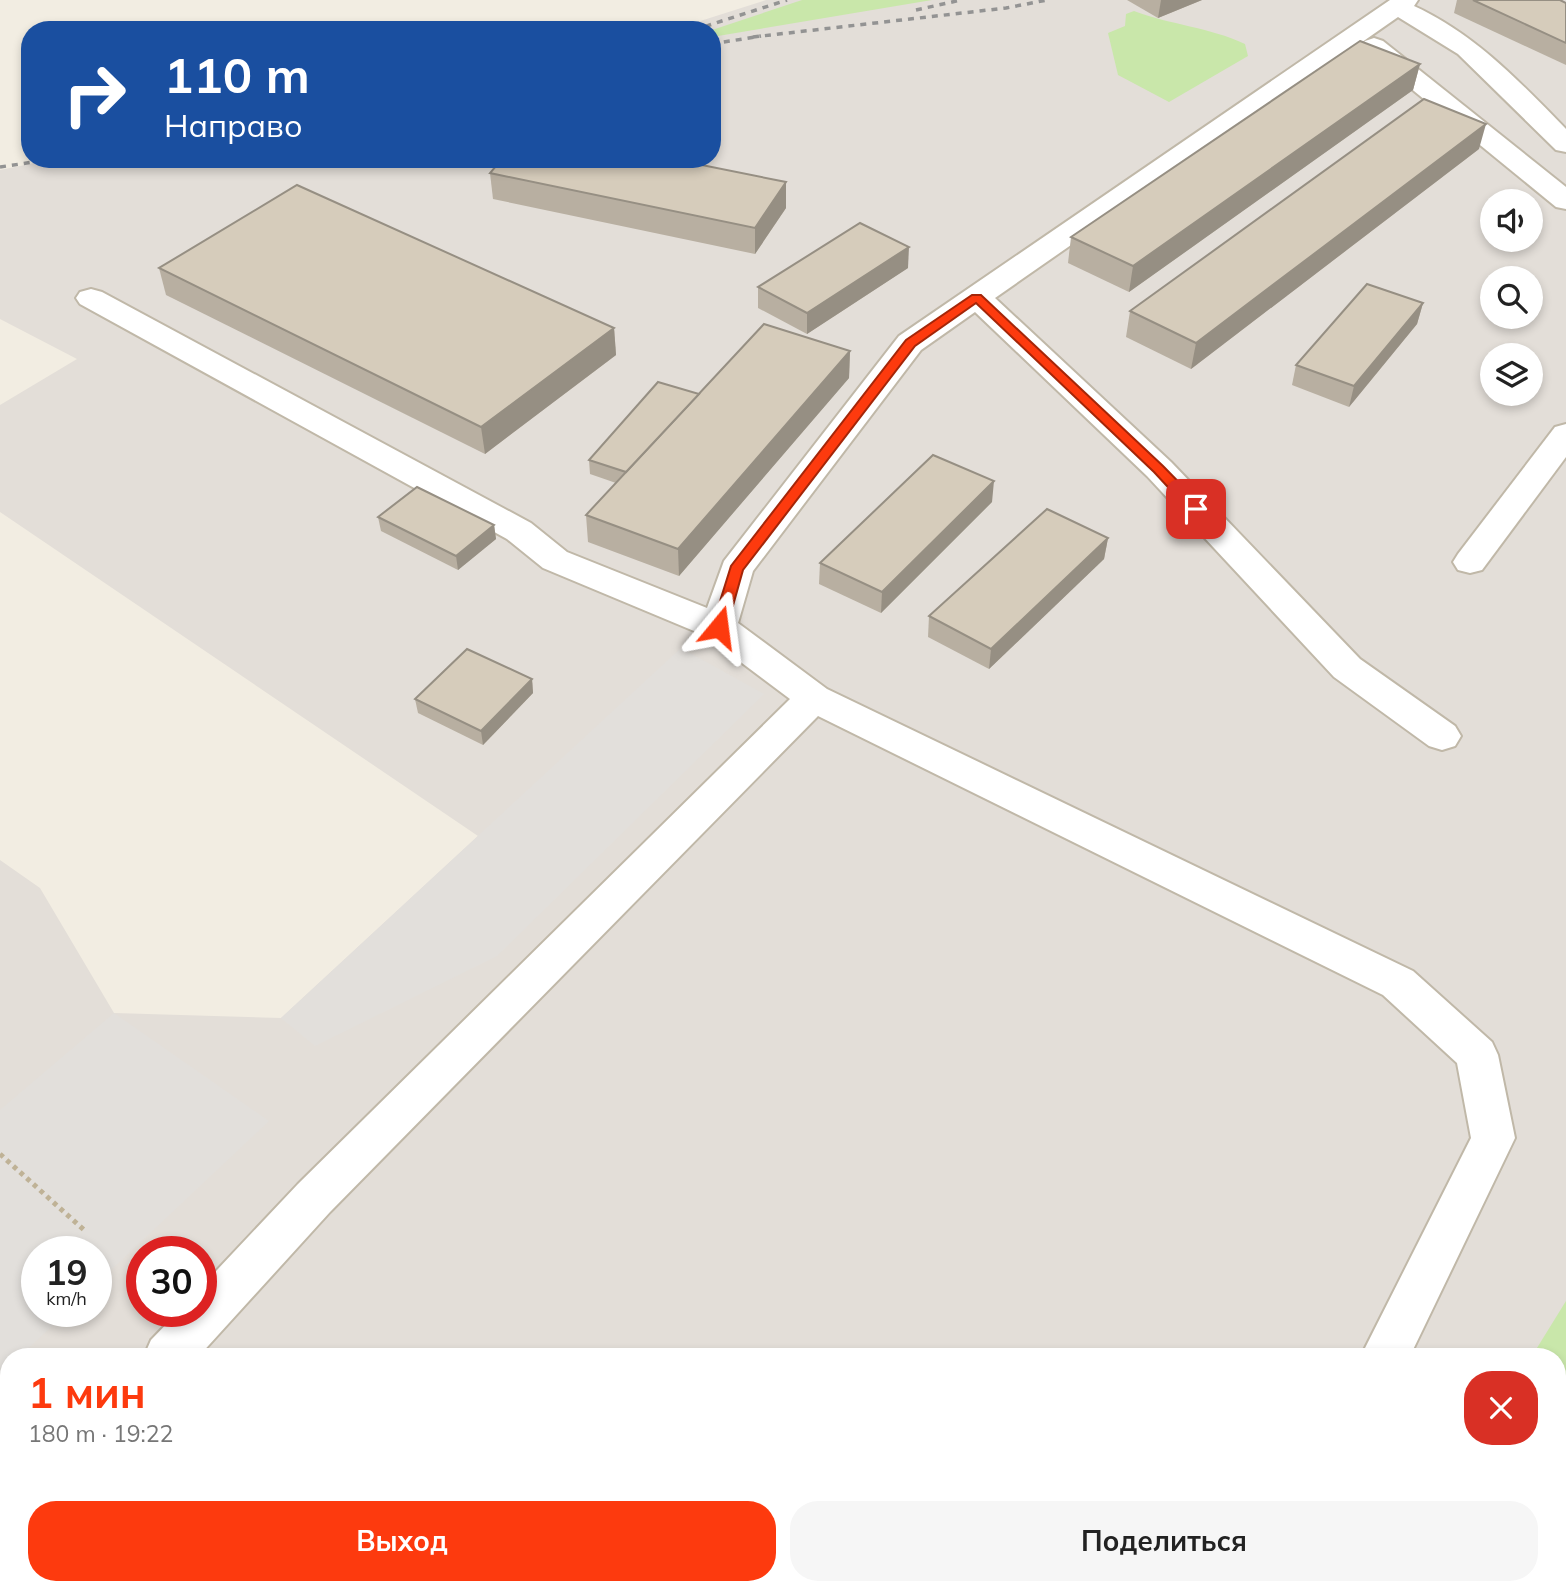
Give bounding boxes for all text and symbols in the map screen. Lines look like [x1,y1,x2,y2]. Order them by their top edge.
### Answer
text: 110 m [164,44,310,105]
icon: right [49,49,140,140]
text: Направо [164,105,303,145]
map controls [1480,189,1543,406]
button: sound [1480,189,1543,252]
button: search [1480,266,1543,329]
button: layers [1480,343,1543,406]
pin [1166,479,1226,539]
icon: arrive [1177,490,1215,528]
position arrow [682,590,756,664]
speed limit sign: 30 [126,1236,217,1327]
text: 19 [45,1250,88,1294]
text: km/h [46,1287,87,1310]
text: 1 мин [28,1366,146,1419]
button: close [1464,1371,1538,1445]
text: 180 m · 19:22 [28,1419,173,1448]
button: Выход [28,1501,776,1581]
button: Поделиться [790,1501,1538,1581]

